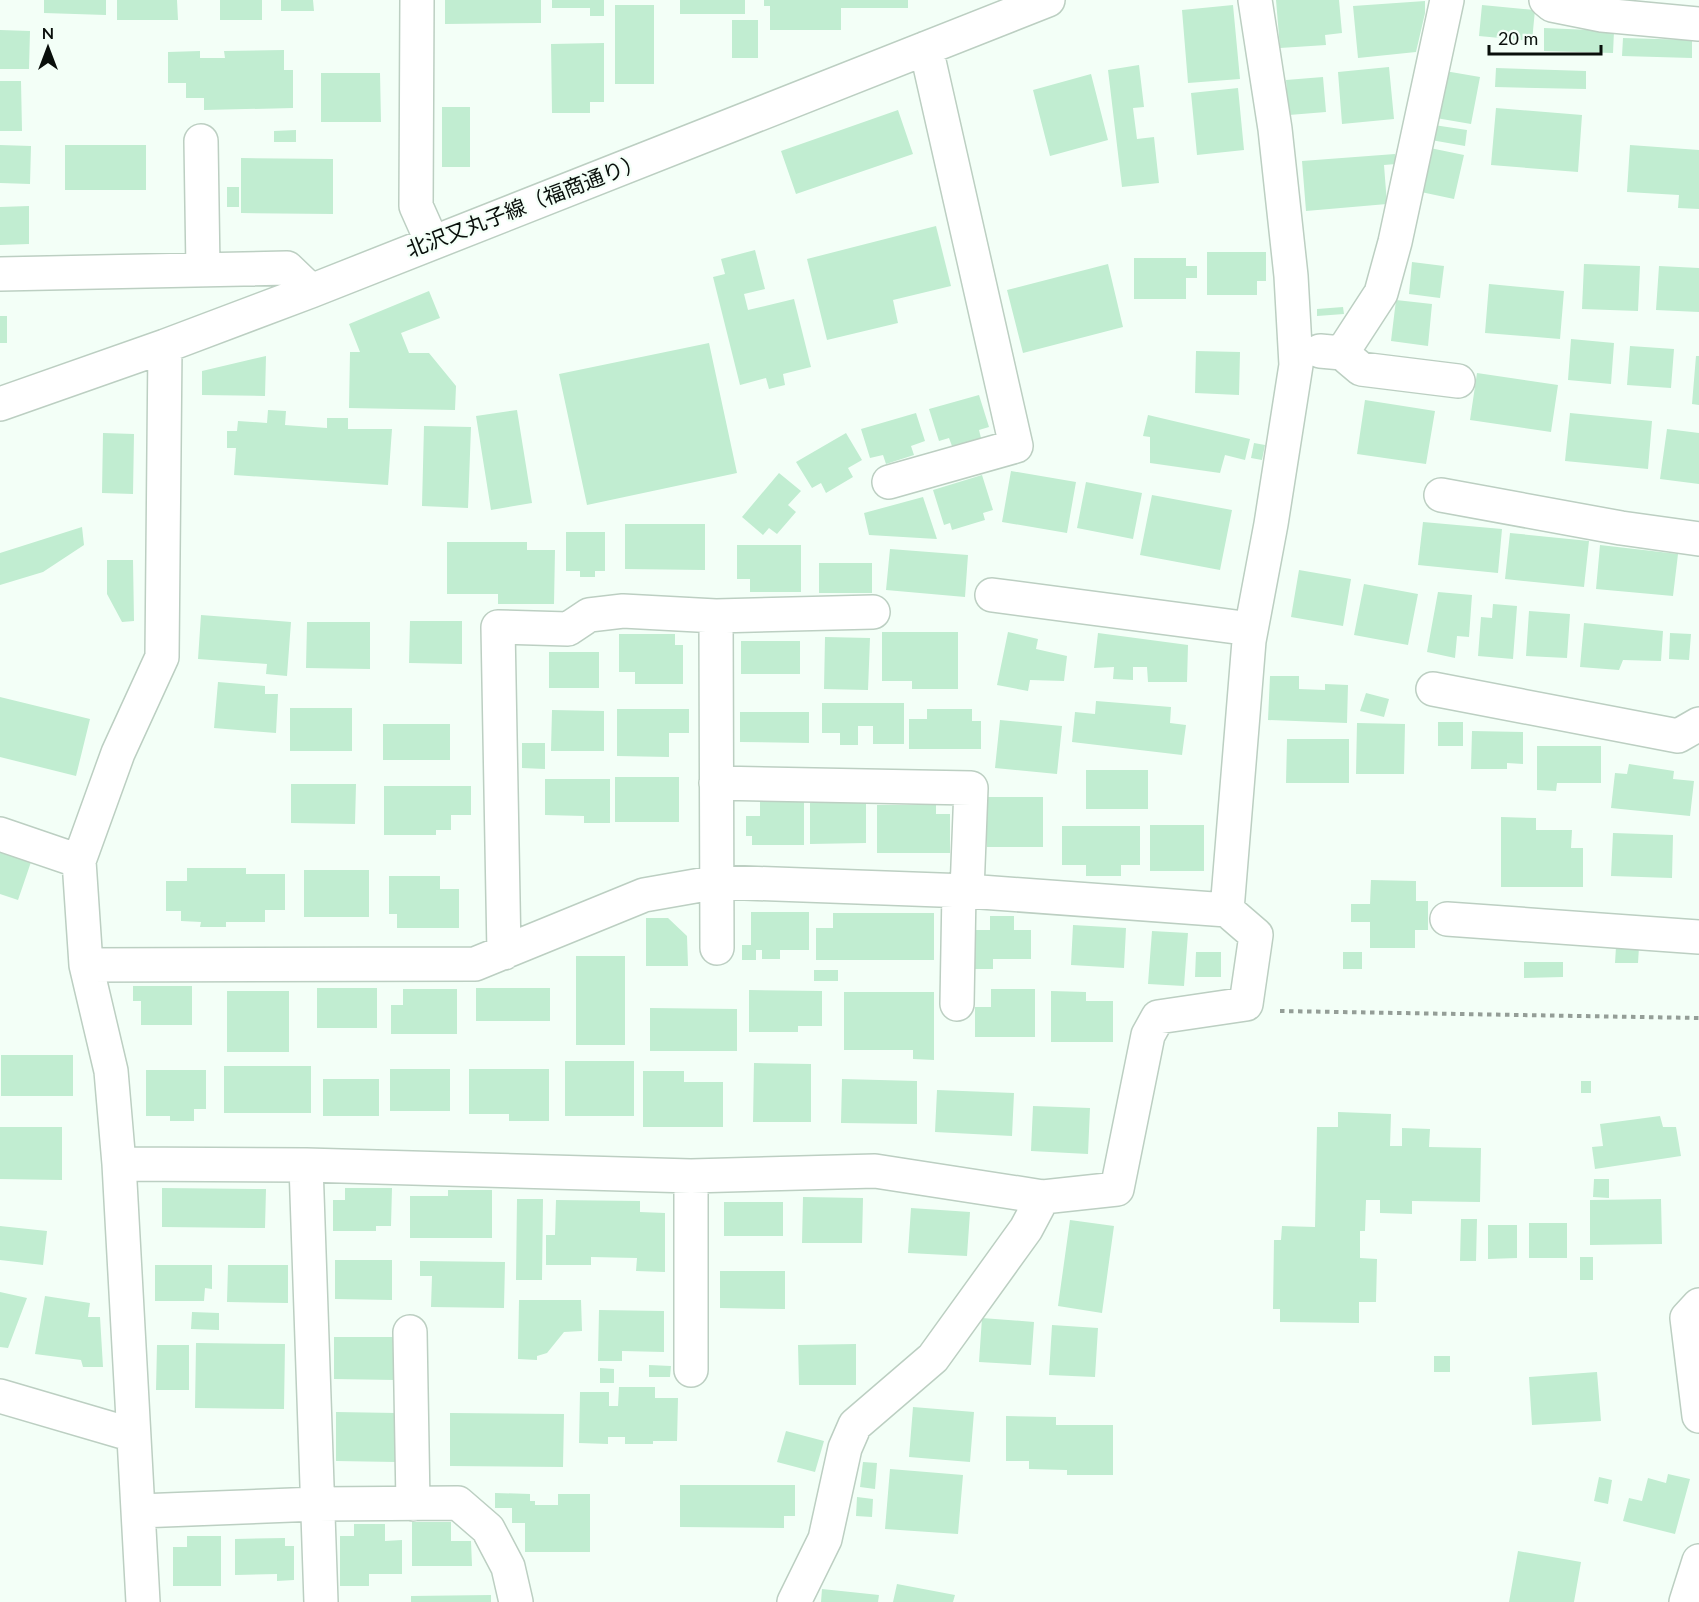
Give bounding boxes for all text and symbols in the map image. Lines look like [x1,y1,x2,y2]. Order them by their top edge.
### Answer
north arrow [18,18,78,78]
scale bar [1489,18,1602,56]
text: N [42,23,54,42]
text: 20 m [1498,27,1538,49]
street label: 北沢又丸子線（福商通り） [402,148,647,261]

